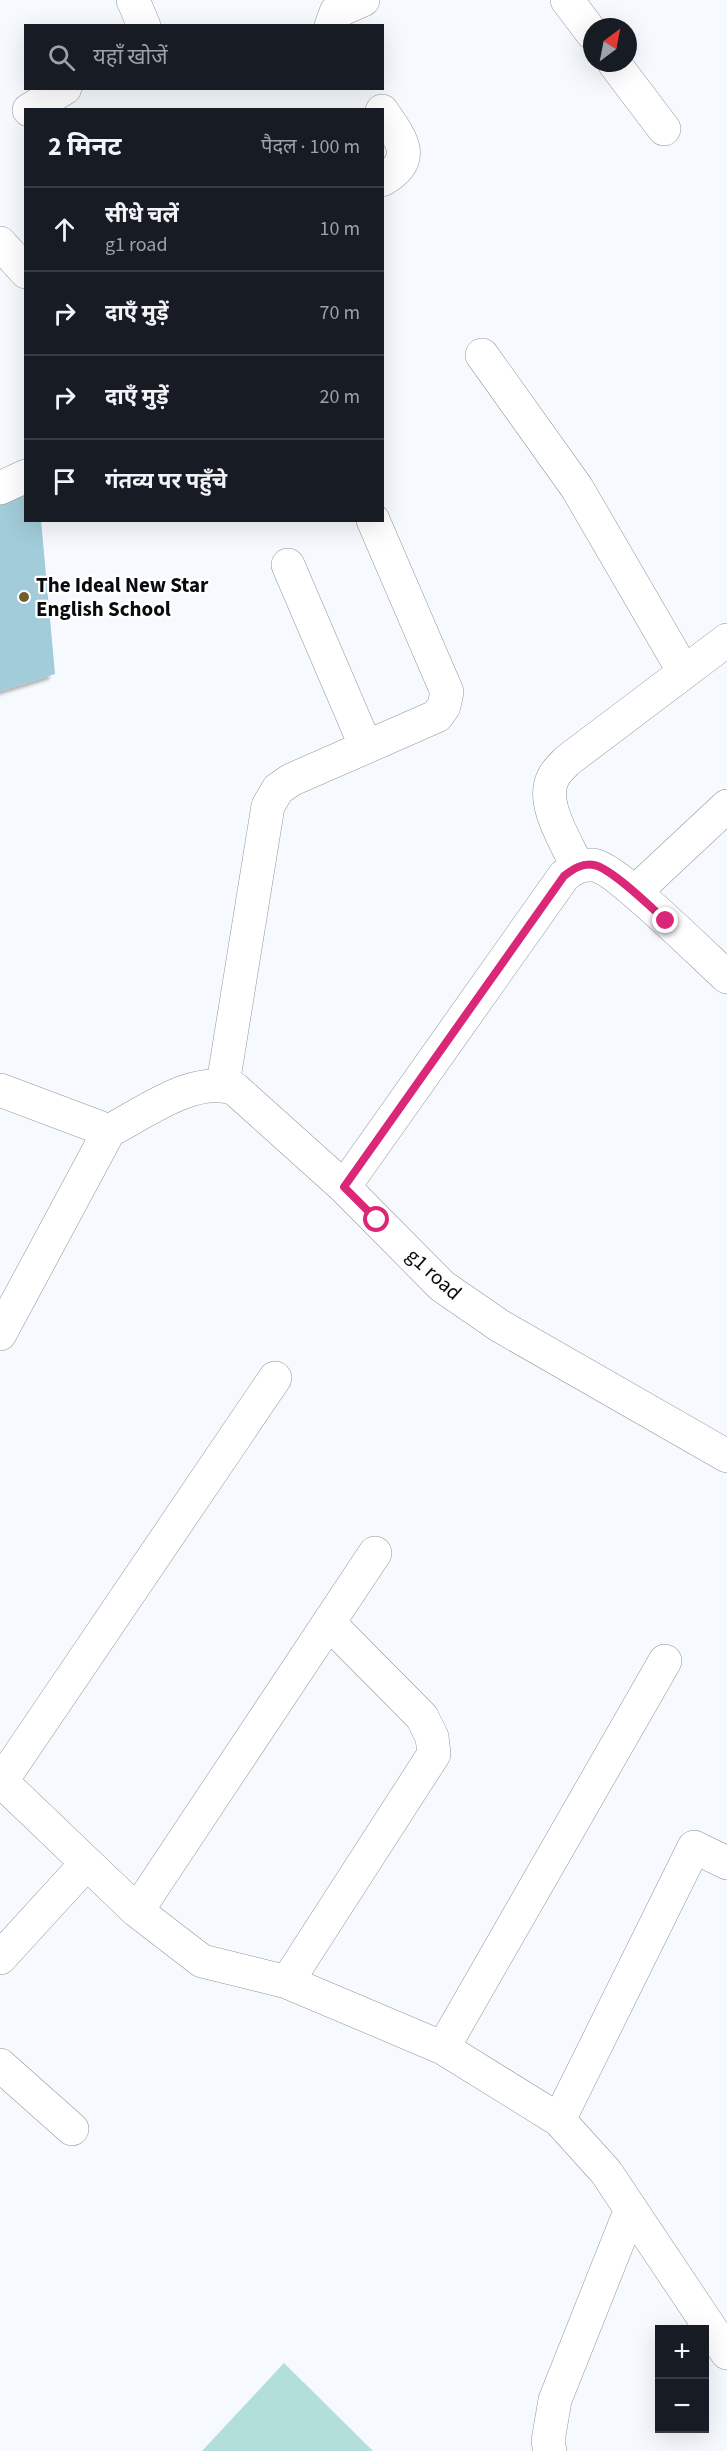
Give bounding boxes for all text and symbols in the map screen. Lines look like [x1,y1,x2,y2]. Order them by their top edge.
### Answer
north arrow [583,18,637,72]
search box [24,24,384,90]
icon: search [45,41,78,74]
text: यहाँ खोजें [93,41,168,73]
text: 2 मिनट [48,128,122,165]
text: पैदल · 100 m [261,133,360,161]
text: सीधे चलें [105,199,179,231]
icon: ahead [48,213,81,246]
text: 10 m [320,215,360,243]
text: g1 road [105,231,168,259]
icon: right [48,297,81,330]
text: दाएँ मुड़ें [105,297,168,329]
text: 70 m [320,299,360,327]
icon: right [48,381,81,414]
text: दाएँ मुड़ें [105,381,168,413]
text: 20 m [320,383,360,411]
icon: arrive [48,465,81,498]
text: गंतव्य पर पहुँचे [105,465,227,497]
place label: The Ideal New Star English School [36,570,209,624]
marker: The Ideal New Star English School [17,590,31,604]
route end [652,907,678,933]
route start [363,1206,389,1232]
street label: g1 road [400,1241,468,1307]
map controls [655,2325,709,2433]
button: + [655,2325,709,2379]
button: − [655,2379,709,2433]

